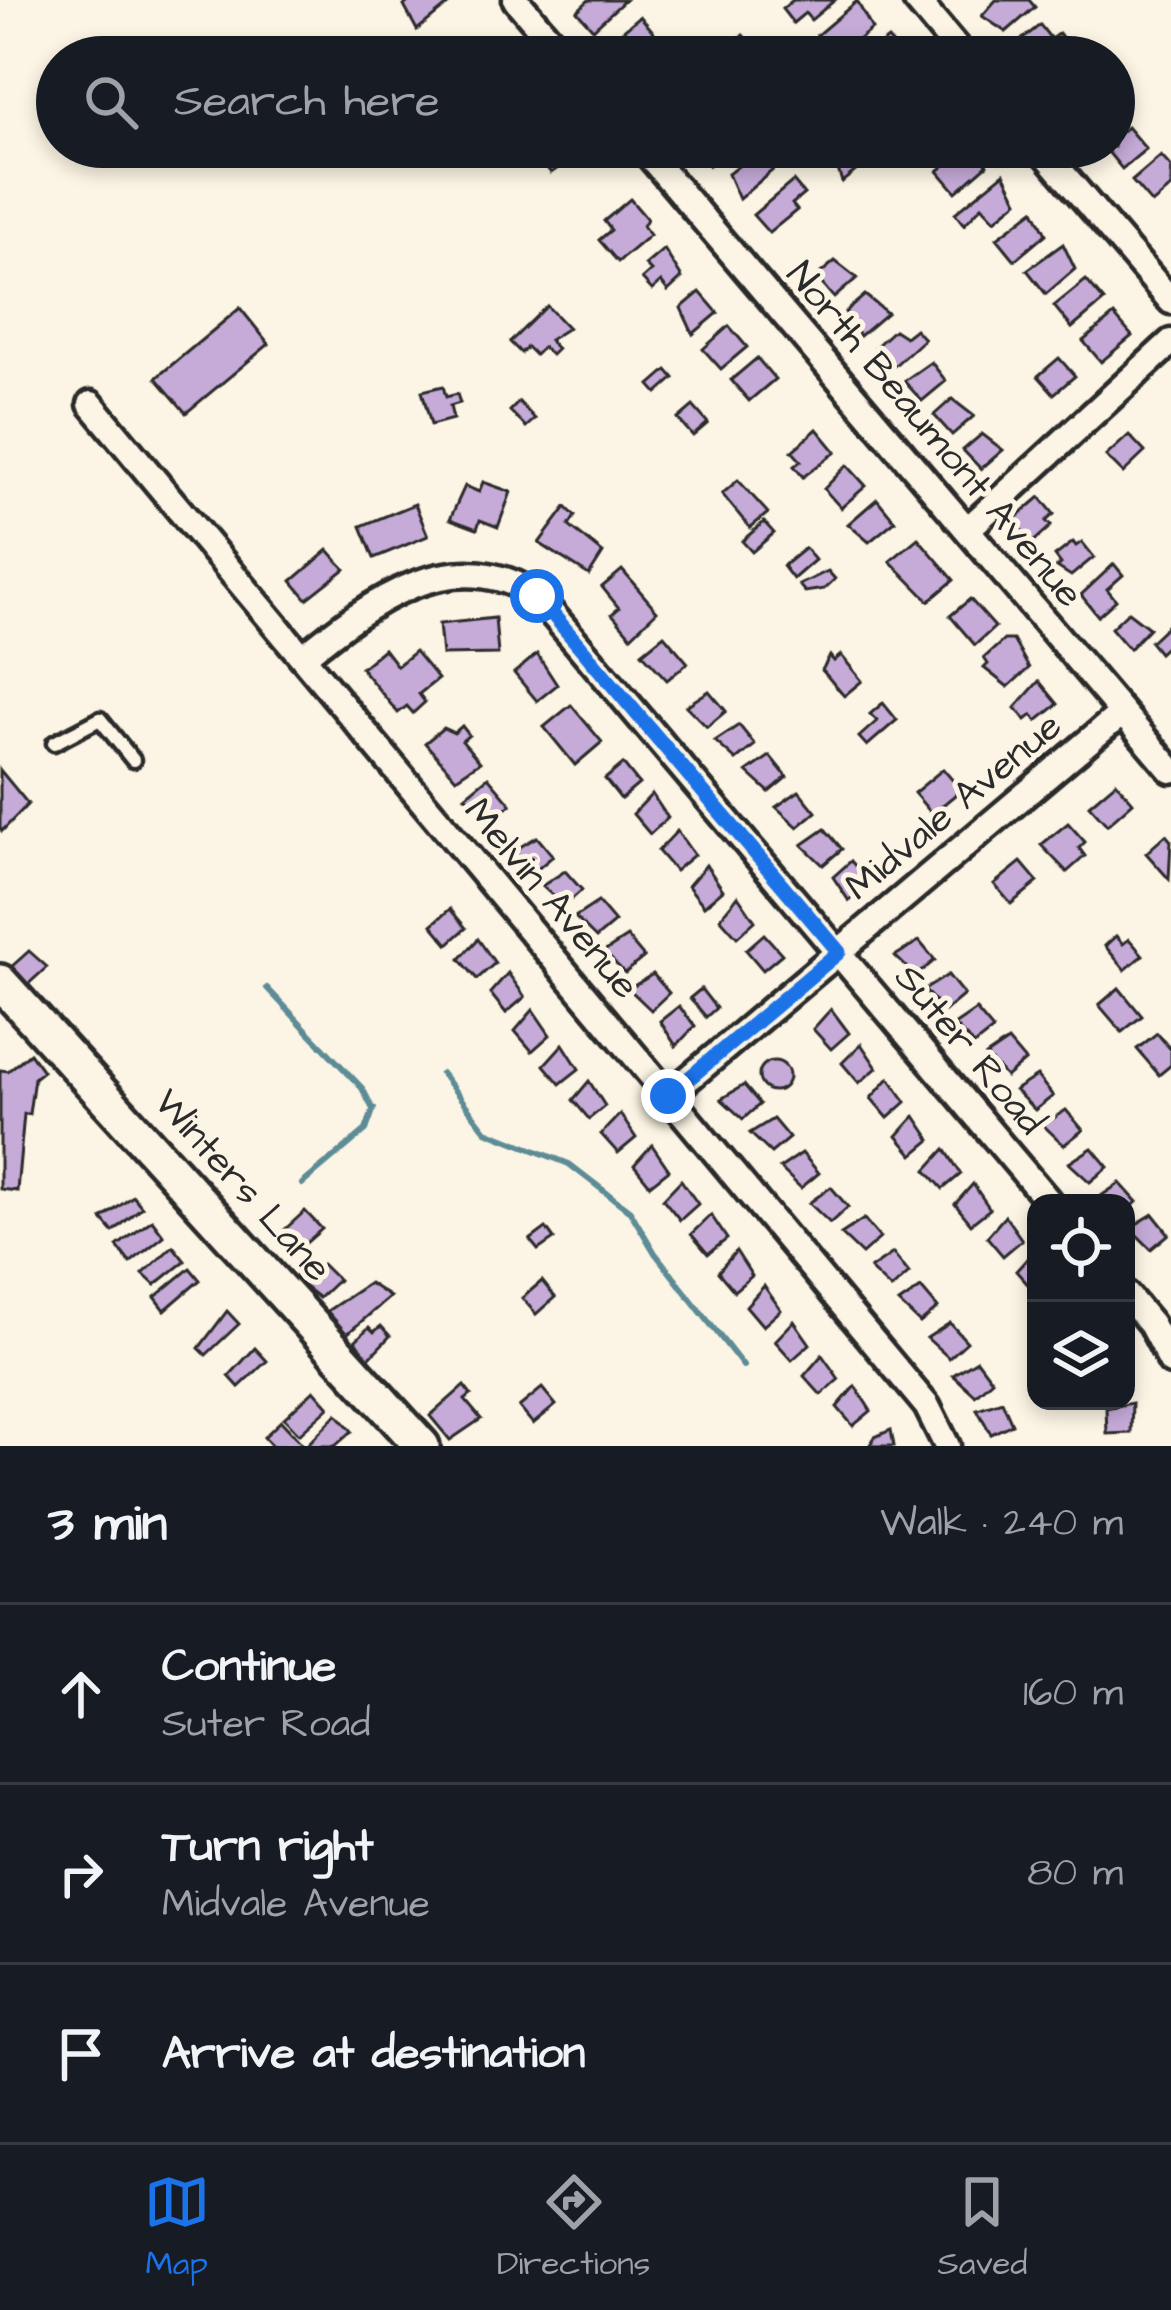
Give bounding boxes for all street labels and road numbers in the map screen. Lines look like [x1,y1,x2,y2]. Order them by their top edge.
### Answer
street label: North Beaumont Avenue [773,250,1095,620]
street label: Midvale Avenue [834,700,1074,914]
street label: Melvin Avenue [451,787,651,1011]
street label: Suter Road [881,953,1057,1147]
street label: Winters Lane [141,1078,343,1294]

